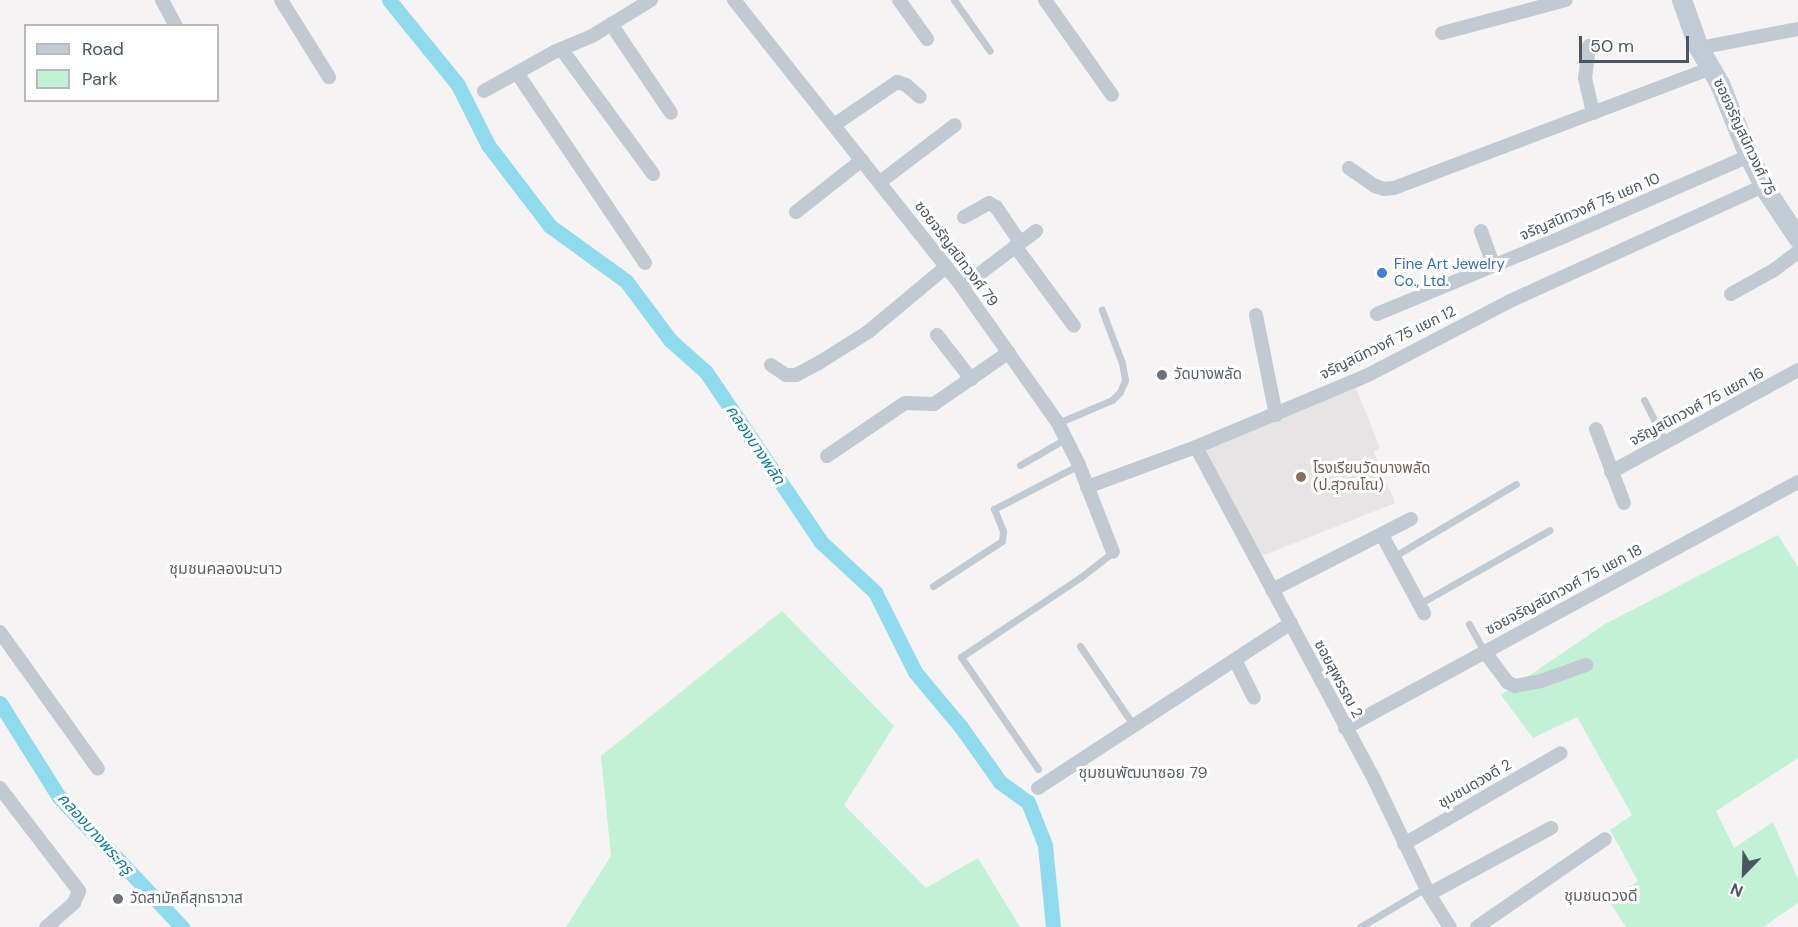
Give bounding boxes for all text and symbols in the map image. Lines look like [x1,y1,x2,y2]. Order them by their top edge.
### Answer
legend [24,24,219,102]
scale bar [1582,24,1692,62]
text: 50 m [1590,34,1634,58]
text: Road [82,37,124,61]
text: Park [82,67,118,91]
street label: ซอยจรัญสนิทวงศ์ 75 [1709,76,1779,198]
street label: จรัญสนิทวงศ์ 75 แยก 10 [1517,169,1663,245]
street label: ซอยจรัญสนิทวงศ์ 79 [910,198,1002,310]
place label: Fine Art Jewelry Co., Ltd. [1394,255,1505,290]
marker: Fine Art Jewelry Co., Ltd. [1375,266,1389,280]
street label: จรัญสนิทวงศ์ 75 แยก 12 [1317,302,1459,384]
street label: จรัญสนิทวงศ์ 75 แยก 16 [1627,364,1767,450]
place label: วัดบางพลัด [1174,366,1242,384]
marker: วัดบางพลัด [1155,368,1169,382]
water label: คลองบางพลัด [721,402,789,488]
place label: โรงเรียนวัดบางพลัด (ป.สุวณโณ) [1313,459,1431,494]
marker: โรงเรียนวัดบางพลัด (ป.สุวณโณ) [1294,470,1308,484]
street label: ซอยจรัญสนิทวงศ์ 75 แยก 18 [1483,541,1645,639]
district label: ชุมชนคลองมะนาว [169,559,283,579]
street label: ซอยสุพรรณ 2 [1310,637,1366,721]
street label: ชุมชนดวงดี 2 [1435,756,1515,812]
district label: ชุมชนพัฒนาซอย 79 [1078,763,1208,783]
water label: คลองบางพระครู [53,789,137,879]
north arrow [1714,843,1774,903]
text: N [1727,878,1746,902]
district label: ชุมชนดวงดี [1564,886,1638,906]
place label: วัดสามัคคีสุทธาวาส [130,890,243,908]
marker: วัดสามัคคีสุทธาวาส [111,892,125,906]

